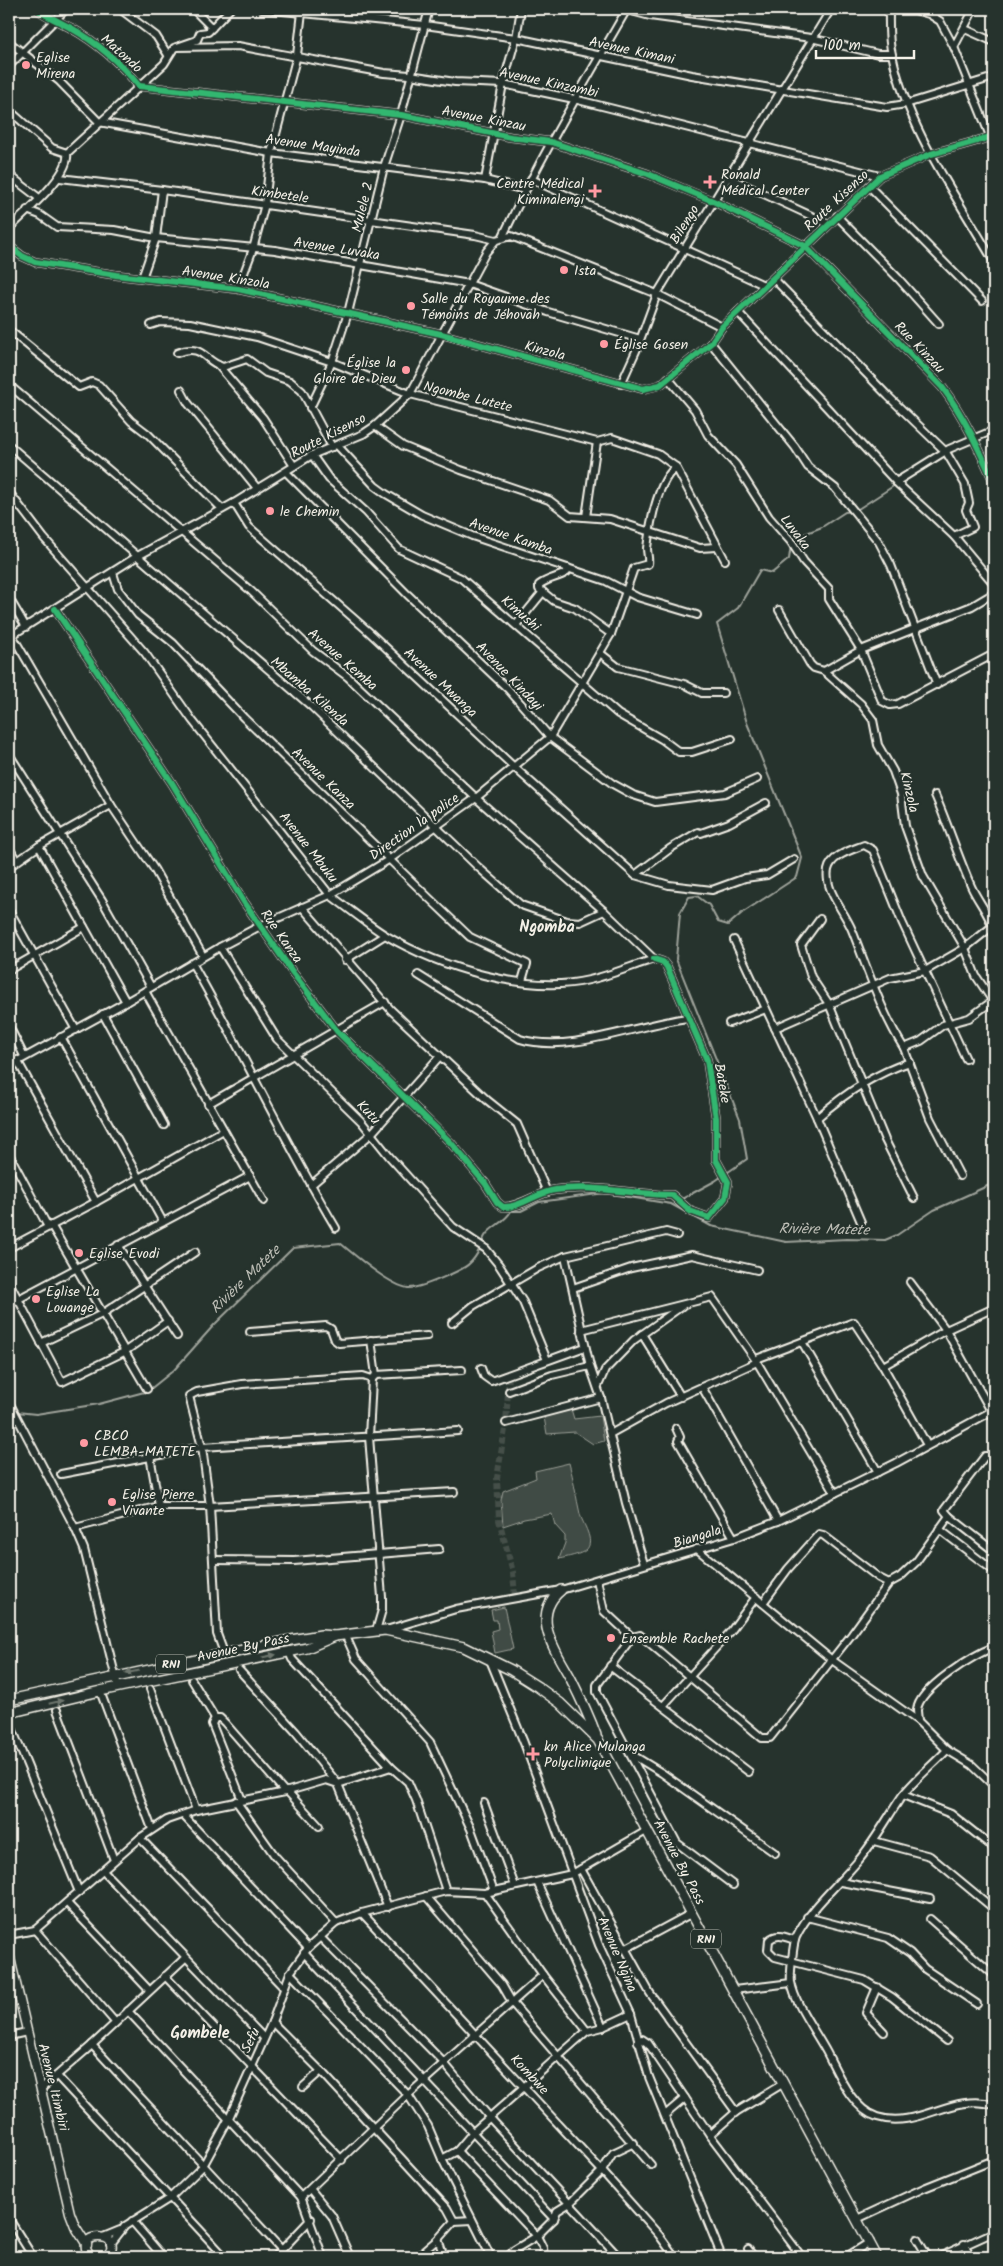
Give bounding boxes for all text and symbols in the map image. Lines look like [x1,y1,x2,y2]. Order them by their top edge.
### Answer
scale bar [816,28,913,60]
street label: Matondo [95,29,147,79]
street label: Avenue Kimani [587,31,677,71]
text: 100 m [823,34,861,58]
place label: Eglise Mirena [36,47,75,85]
marker: Eglise Mirena [20,59,32,71]
street label: Avenue Kinzambi [497,62,601,104]
street label: Avenue Kinzau [440,100,528,138]
street label: Avenue Mayinda [264,128,362,164]
place label: Ronald Médical Center [721,164,810,202]
street label: Route Kisenso [799,165,874,237]
place label: Centre Médical Kiminalengi [496,173,585,211]
marker: Ronald Médical Center [703,175,717,189]
street label: Kimbetele [250,180,311,210]
street label: Mulele 2 [346,180,380,235]
marker: Centre Médical Kiminalengi [588,184,602,198]
street label: Bilengo [664,201,705,248]
street label: Avenue Luvaka [292,231,381,267]
street label: Avenue Kinzola [180,260,271,296]
place label: Ista [574,260,596,282]
marker: Ista [558,264,570,276]
place label: Salle du Royaume des Témoins de Jéhovah [421,288,550,326]
marker: Salle du Royaume des Témoins de Jéhovah [405,300,417,312]
street label: Rue Kinzau [889,317,950,379]
place label: Église Gosen [614,334,688,356]
street label: Kinzola [522,335,568,367]
marker: Église Gosen [598,338,610,350]
place label: Église la Gloire de Dieu [313,352,396,390]
marker: Église la Gloire de Dieu [400,364,412,376]
street label: Ngombe Lutete [421,375,515,419]
street label: Route Kisenso [287,407,370,464]
place label: le Chemin [280,501,339,523]
marker: le Chemin [264,505,276,517]
street label: Luvaka [774,510,816,555]
street label: Avenue Kamba [466,512,555,561]
street label: Kimushi [496,590,546,638]
street label: Avenue Kemba [302,623,382,696]
street label: Avenue Kindayi [470,637,549,717]
street label: Avenue Mwanga [398,642,482,723]
street label: Mbamba Kilenda [265,651,354,732]
street label: Avenue Kanza [286,742,360,815]
street label: Kinzola [893,769,925,815]
street label: Direction la police [365,787,465,866]
street label: Avenue Mbuku [273,807,343,888]
street label: Rue Kanza [254,905,308,968]
district label: Ngomba [519,915,575,940]
street label: Bateke [708,1062,736,1105]
street label: Kutu [351,1095,386,1130]
water label: Rivière Matete [779,1217,871,1243]
water label: Rivière Matete [205,1239,287,1320]
place label: Eglise Evodi [89,1243,160,1265]
marker: Eglise Evodi [73,1247,85,1259]
place label: Eglise La Louange [46,1281,100,1319]
marker: Eglise La Louange [30,1293,42,1305]
place label: CBCO LEMBA-MATETE [94,1425,196,1463]
marker: CBCO LEMBA-MATETE [78,1437,90,1449]
place label: Eglise Pierre Vivante [122,1484,195,1522]
marker: Eglise Pierre Vivante [106,1496,118,1508]
street label: Biangala [670,1519,724,1555]
street label: Avenue By Pass [195,1627,292,1669]
place label: Ensemble Rachete [621,1628,730,1650]
marker: Ensemble Rachete [605,1632,617,1644]
one-way arrow [261,1652,277,1660]
road number: RN1 [156,1655,186,1674]
one-way arrow [124,1669,140,1677]
one-way arrow [49,1698,64,1706]
place label: kn Alice Mulanga Polyclinique [544,1736,646,1774]
marker: kn Alice Mulanga Polyclinique [526,1747,540,1761]
street label: Avenue By Pass [647,1816,711,1909]
street label: Avenue Ngina [591,1913,643,1996]
road number: RN1 [691,1930,721,1948]
district label: Gombele [171,2021,230,2046]
street label: Sefu [235,2024,266,2057]
street label: Avenue Itimbiri [32,2041,75,2134]
street label: Kombwe [505,2049,554,2101]

